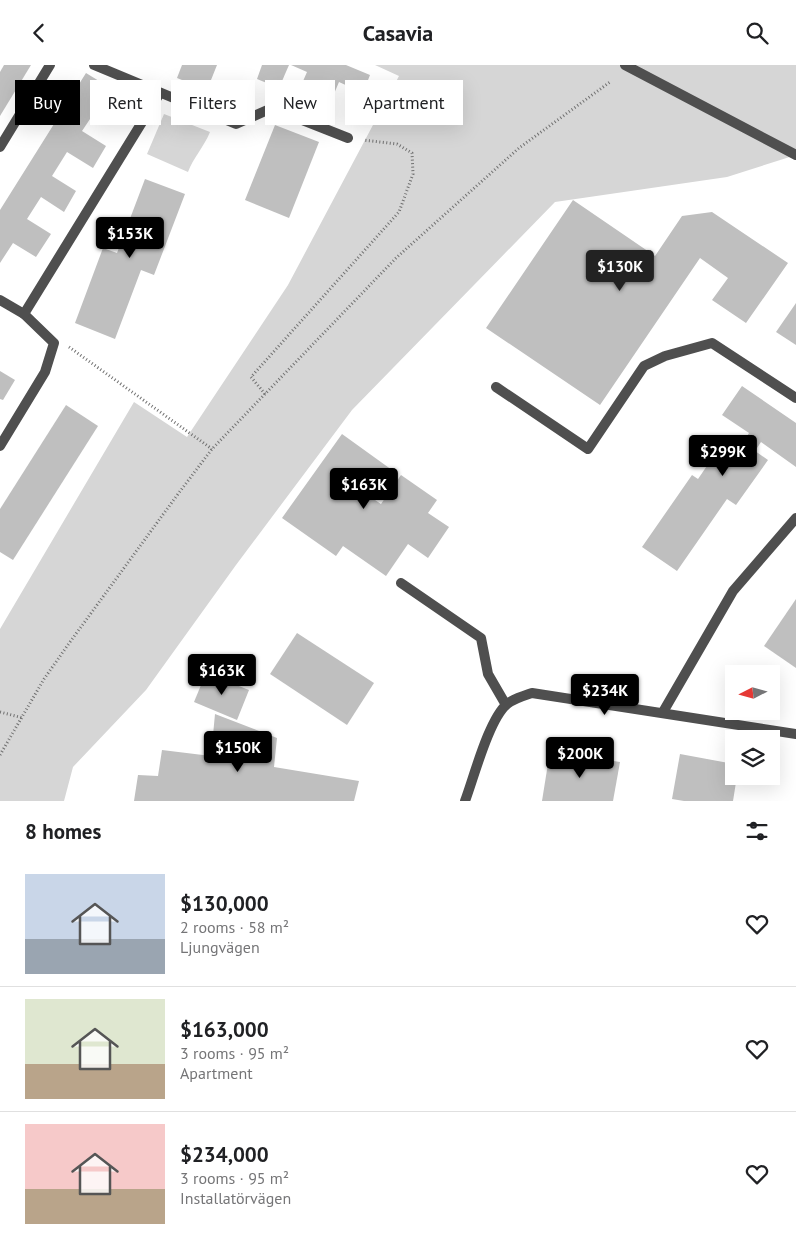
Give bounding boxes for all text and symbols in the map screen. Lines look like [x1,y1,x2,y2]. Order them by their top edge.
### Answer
icon: back [25,19,53,47]
text: Casavia [363,19,433,47]
icon: search [743,19,771,47]
chip: Buy [15,80,80,125]
chip: Rent [90,80,161,125]
chip: Filters [171,80,255,125]
chip: New [265,80,335,125]
chip: Apartment [345,80,463,125]
pin: $153K [95,217,165,259]
text: $153K [107,223,153,243]
pin: $130K [585,249,655,292]
text: $130K [597,256,643,276]
pin: $299K [688,435,758,477]
text: $299K [700,441,746,461]
pin: $163K [329,467,399,510]
text: $163K [341,474,387,494]
pin: $163K [187,653,257,696]
text: $163K [199,660,245,680]
north arrow [725,665,780,720]
map controls [725,665,780,785]
pin: $234K [570,673,640,716]
text: $234K [582,680,628,700]
button: layers [725,730,780,785]
pin: $150K [203,731,273,773]
text: $150K [215,737,261,757]
pin: $200K [545,737,615,779]
text: $200K [557,743,603,763]
icon: filters [743,817,771,845]
text: 8 homes [25,818,101,845]
text: $130,000 [180,890,269,917]
icon: home [65,894,125,954]
icon: heart [743,910,771,938]
text: 2 rooms · 58 m² [180,917,289,937]
text: Ljungvägen [180,937,260,957]
text: $163,000 [180,1016,269,1043]
icon: home [65,1019,125,1079]
icon: heart [743,1035,771,1063]
text: 3 rooms · 95 m² [180,1043,289,1063]
text: Apartment [180,1063,253,1083]
text: $234,000 [180,1141,269,1168]
icon: home [65,1144,125,1204]
icon: heart [743,1160,771,1188]
text: 3 rooms · 95 m² [180,1168,289,1188]
text: Installatörvägen [180,1188,291,1208]

